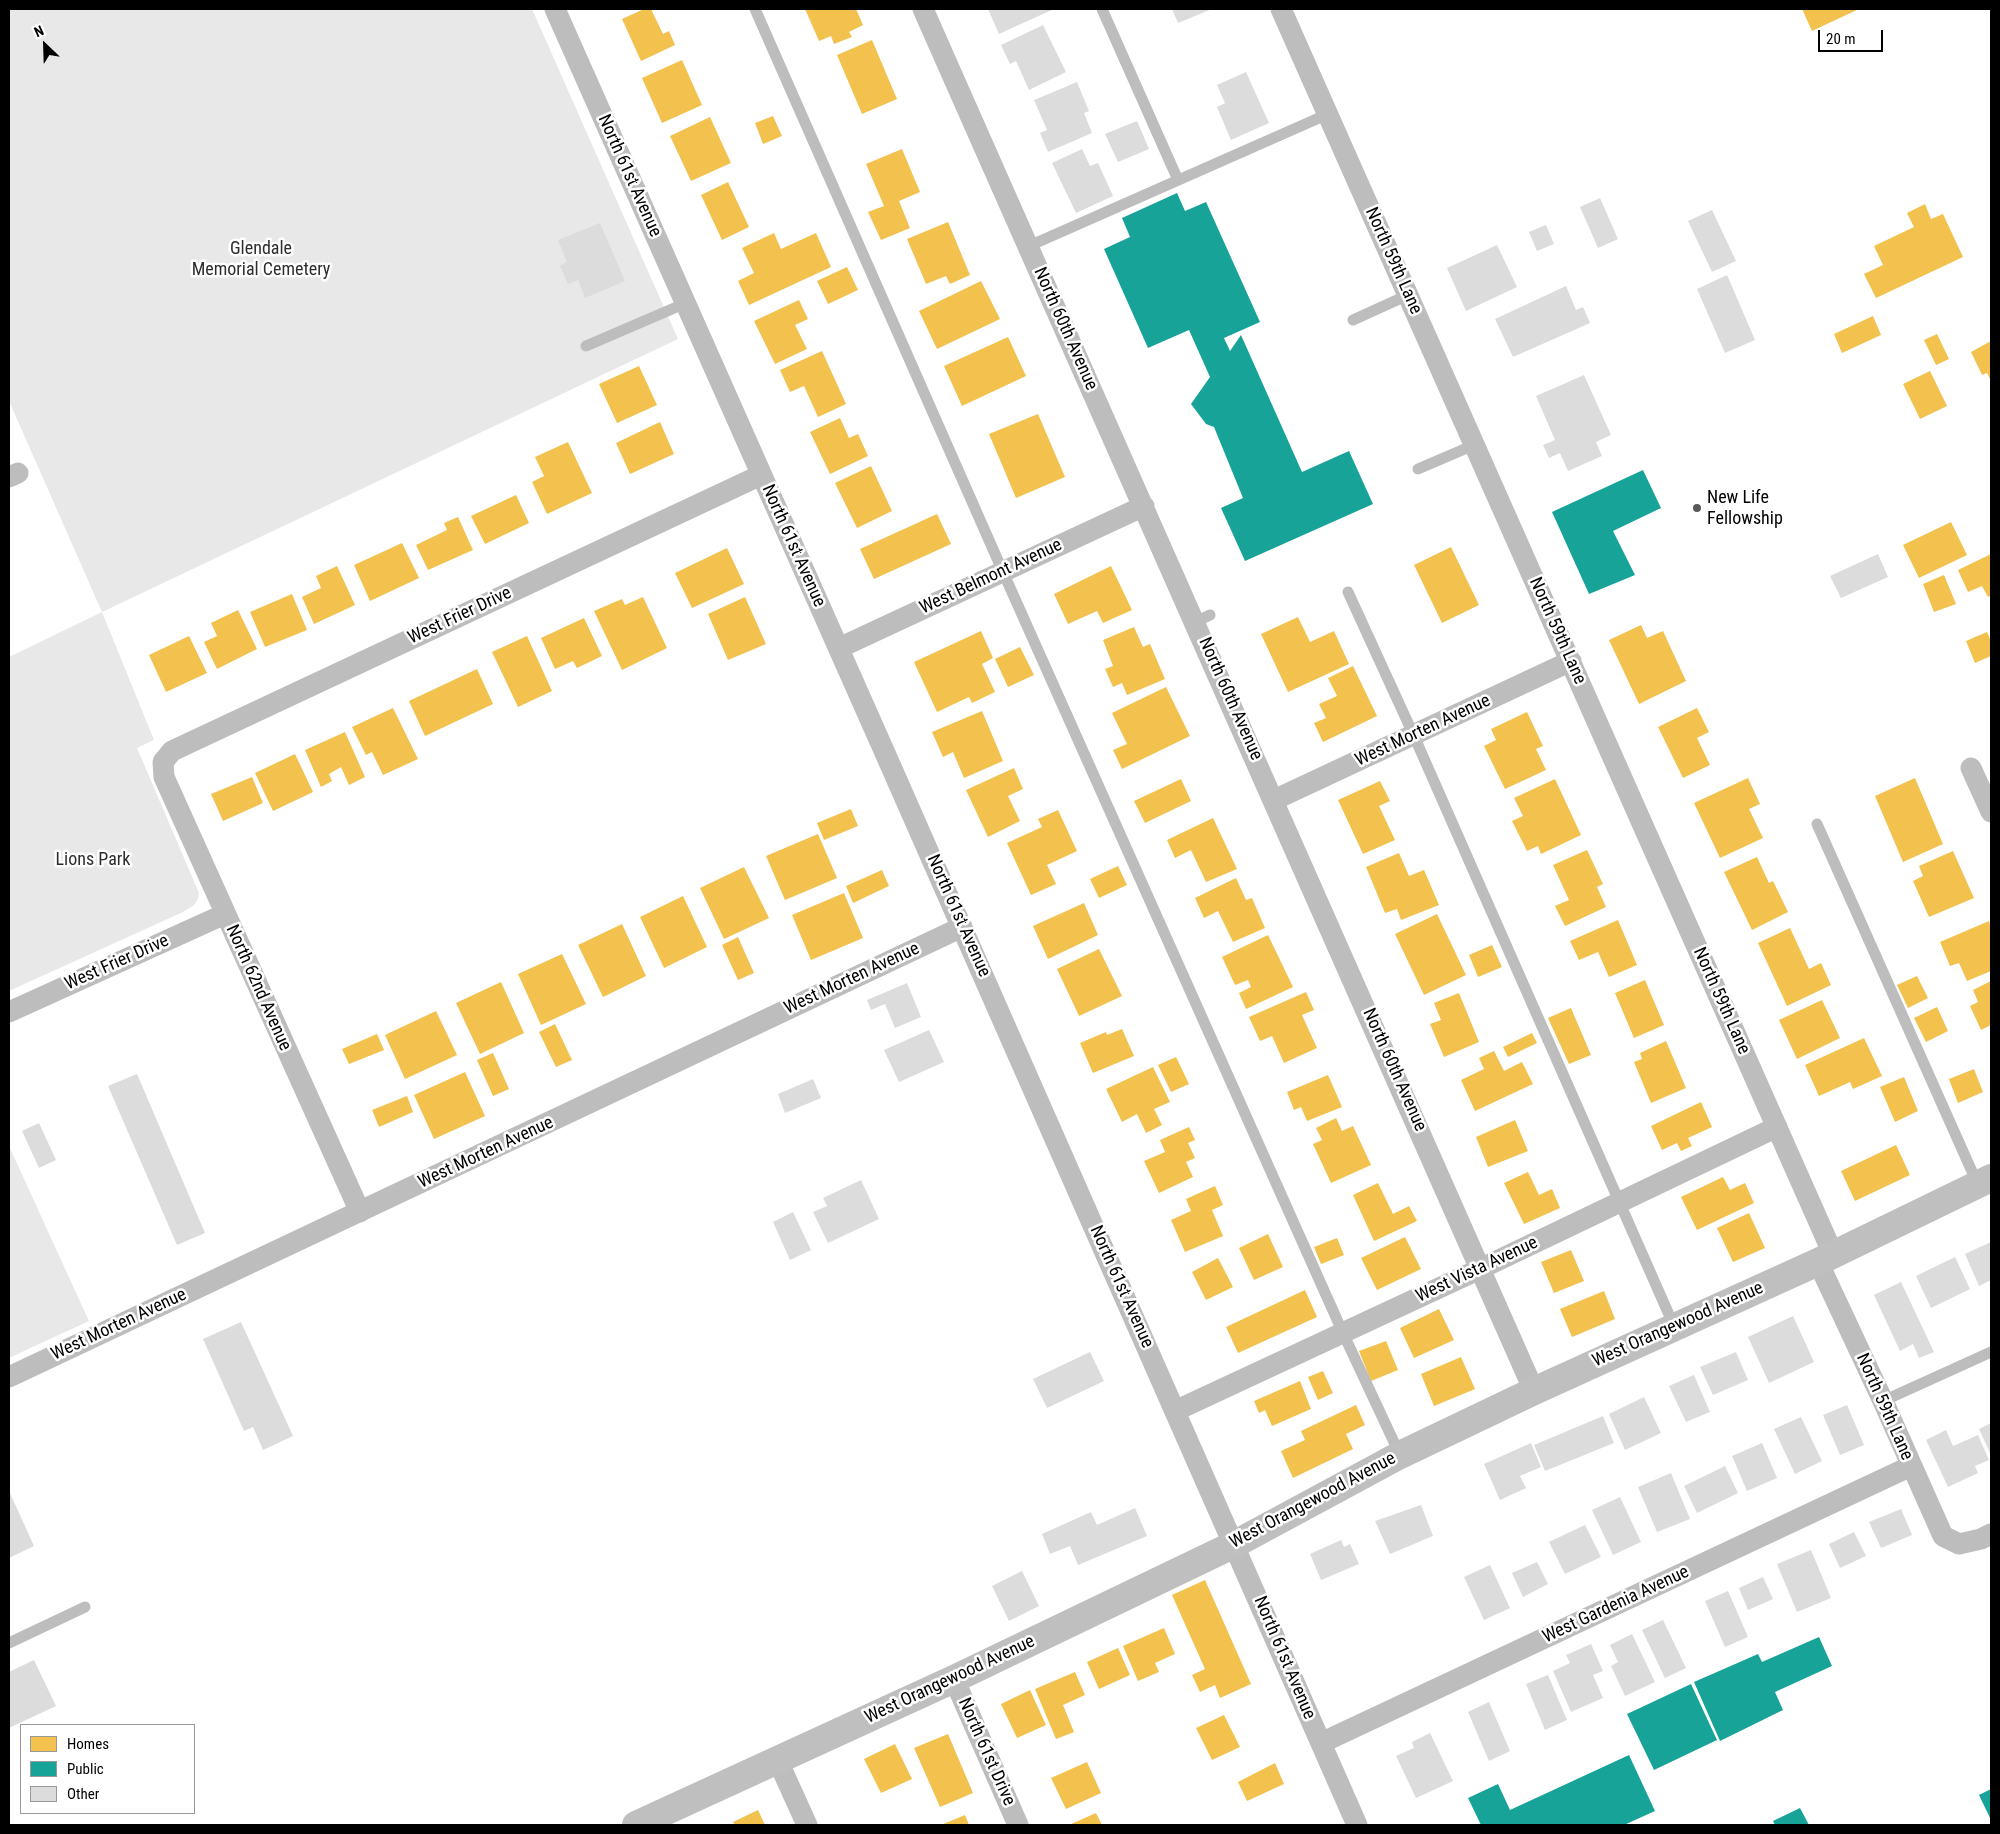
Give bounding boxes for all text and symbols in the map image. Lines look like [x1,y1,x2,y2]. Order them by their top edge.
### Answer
north arrow [20,20,70,70]
scale bar [1820,20,1885,52]
text: N [32,22,46,40]
text: 20 m [1826,30,1856,48]
street label: North 61st Avenue [592,112,666,240]
street label: North 59th Lane [1360,204,1426,318]
park label: Glendale Memorial Cemetery [192,238,330,280]
street label: North 60th Avenue [1028,264,1102,394]
street label: North 61st Avenue [756,482,830,610]
place label: New Life Fellowship [1707,487,1783,530]
marker: New Life Fellowship [1691,502,1703,514]
street label: West Belmont Avenue [916,535,1066,619]
street label: North 59th Lane [1524,574,1590,688]
street label: West Frier Drive [405,583,515,649]
street label: North 60th Avenue [1193,634,1267,764]
street label: West Morten Avenue [1352,690,1494,772]
park label: Lions Park [56,849,130,871]
street label: North 61st Avenue [921,852,995,980]
street label: North 62nd Avenue [221,922,295,1054]
street label: West Frier Drive [62,930,172,996]
street label: West Morten Avenue [781,938,923,1020]
street label: North 59th Lane [1688,944,1754,1058]
street label: North 60th Avenue [1357,1005,1431,1135]
street label: West Morten Avenue [415,1112,557,1194]
street label: North 61st Avenue [1084,1223,1158,1351]
street label: West Vista Avenue [1413,1232,1541,1308]
street label: West Orangewood Avenue [1589,1278,1767,1372]
street label: West Morten Avenue [48,1284,190,1366]
street label: North 59th Lane [1851,1350,1917,1464]
street label: West Orangewood Avenue [1226,1448,1400,1554]
street label: West Gardenia Avenue [1539,1562,1693,1648]
street label: North 61st Avenue [1248,1593,1320,1723]
street label: West Orangewood Avenue [862,1631,1038,1729]
street label: North 61st Drive [953,1695,1019,1809]
legend [20,1724,195,1814]
text: Homes [67,1735,109,1753]
text: Public [67,1760,104,1778]
text: Other [67,1785,99,1803]

